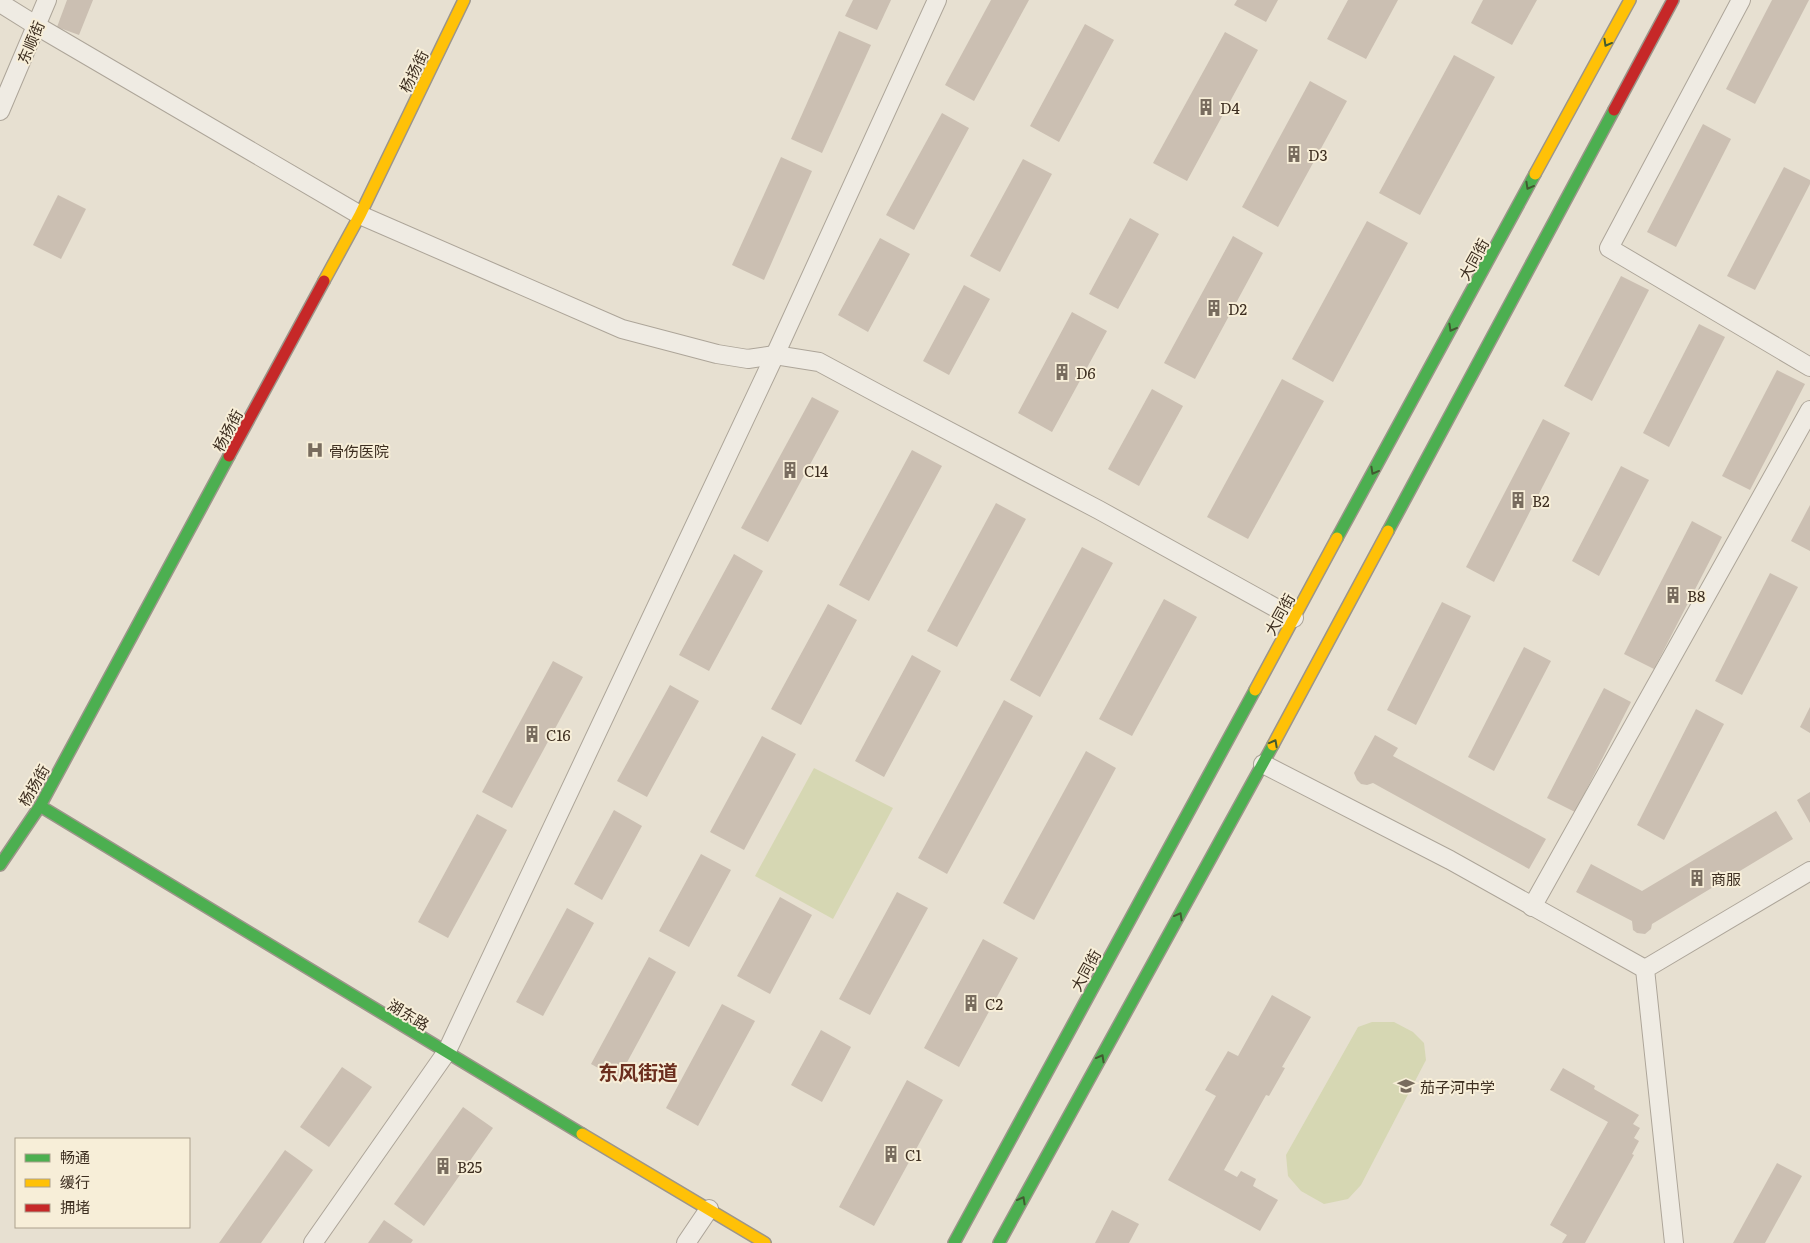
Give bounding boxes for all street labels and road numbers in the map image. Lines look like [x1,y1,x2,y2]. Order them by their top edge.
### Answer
street label: 东顺街 [11,17,49,67]
street label: 杨扬街 [393,46,433,96]
street label: 大同街 [1452,234,1494,284]
street label: 杨扬街 [206,405,248,455]
street label: 大同街 [1258,589,1300,639]
street label: 杨扬街 [12,760,54,810]
street label: 大同街 [1064,945,1106,995]
street label: 湖东路 [384,993,434,1035]

